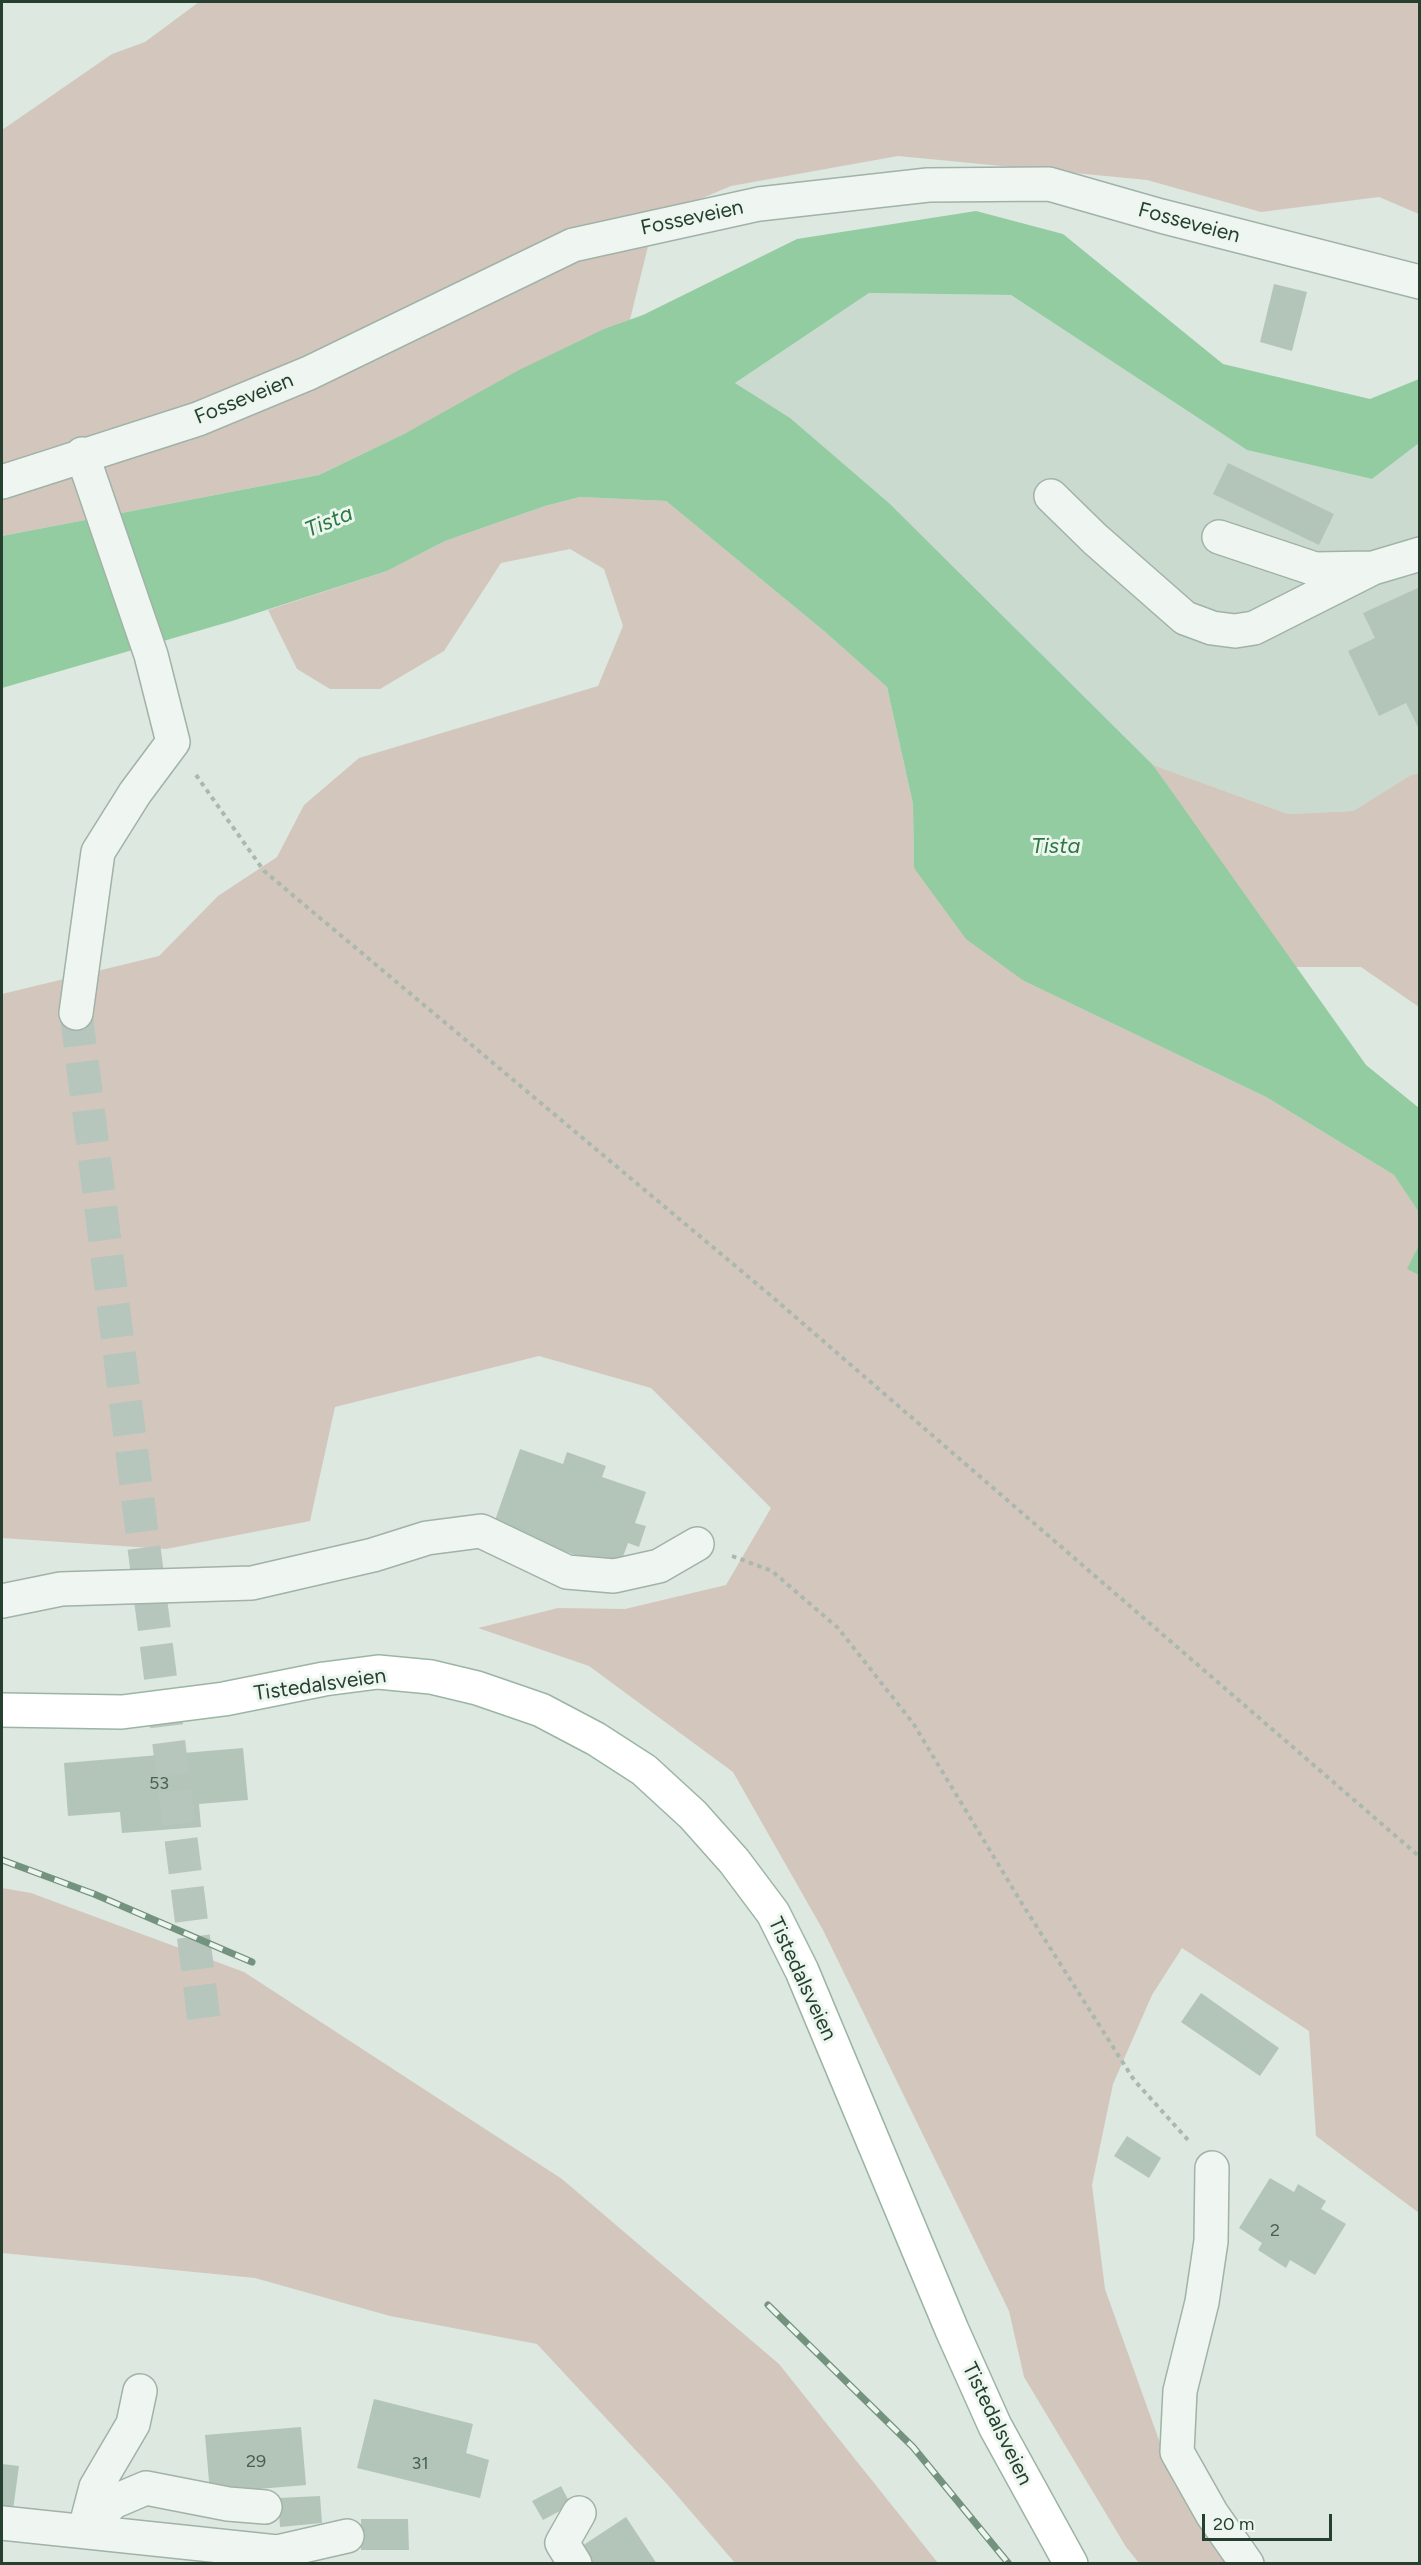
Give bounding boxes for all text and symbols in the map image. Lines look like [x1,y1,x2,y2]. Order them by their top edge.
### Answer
street label: Fosseveien [638,195,746,241]
street label: Fosseveien [1135,197,1243,249]
street label: Fosseveien [191,368,297,430]
water label: Tista [301,501,357,543]
water label: Tista [1032,834,1080,860]
street label: Tistedalsveien [252,1663,388,1707]
house number: 53 [149,1773,169,1795]
street label: Tistedalsveien [762,1913,842,2045]
house number: 2 [1270,2220,1280,2242]
street label: Tistedalsveien [956,2359,1038,2489]
house number: 29 [246,2451,266,2473]
house number: 31 [411,2453,429,2475]
scale bar [1205,2502,1336,2540]
text: 20 m [1213,2513,1254,2535]

